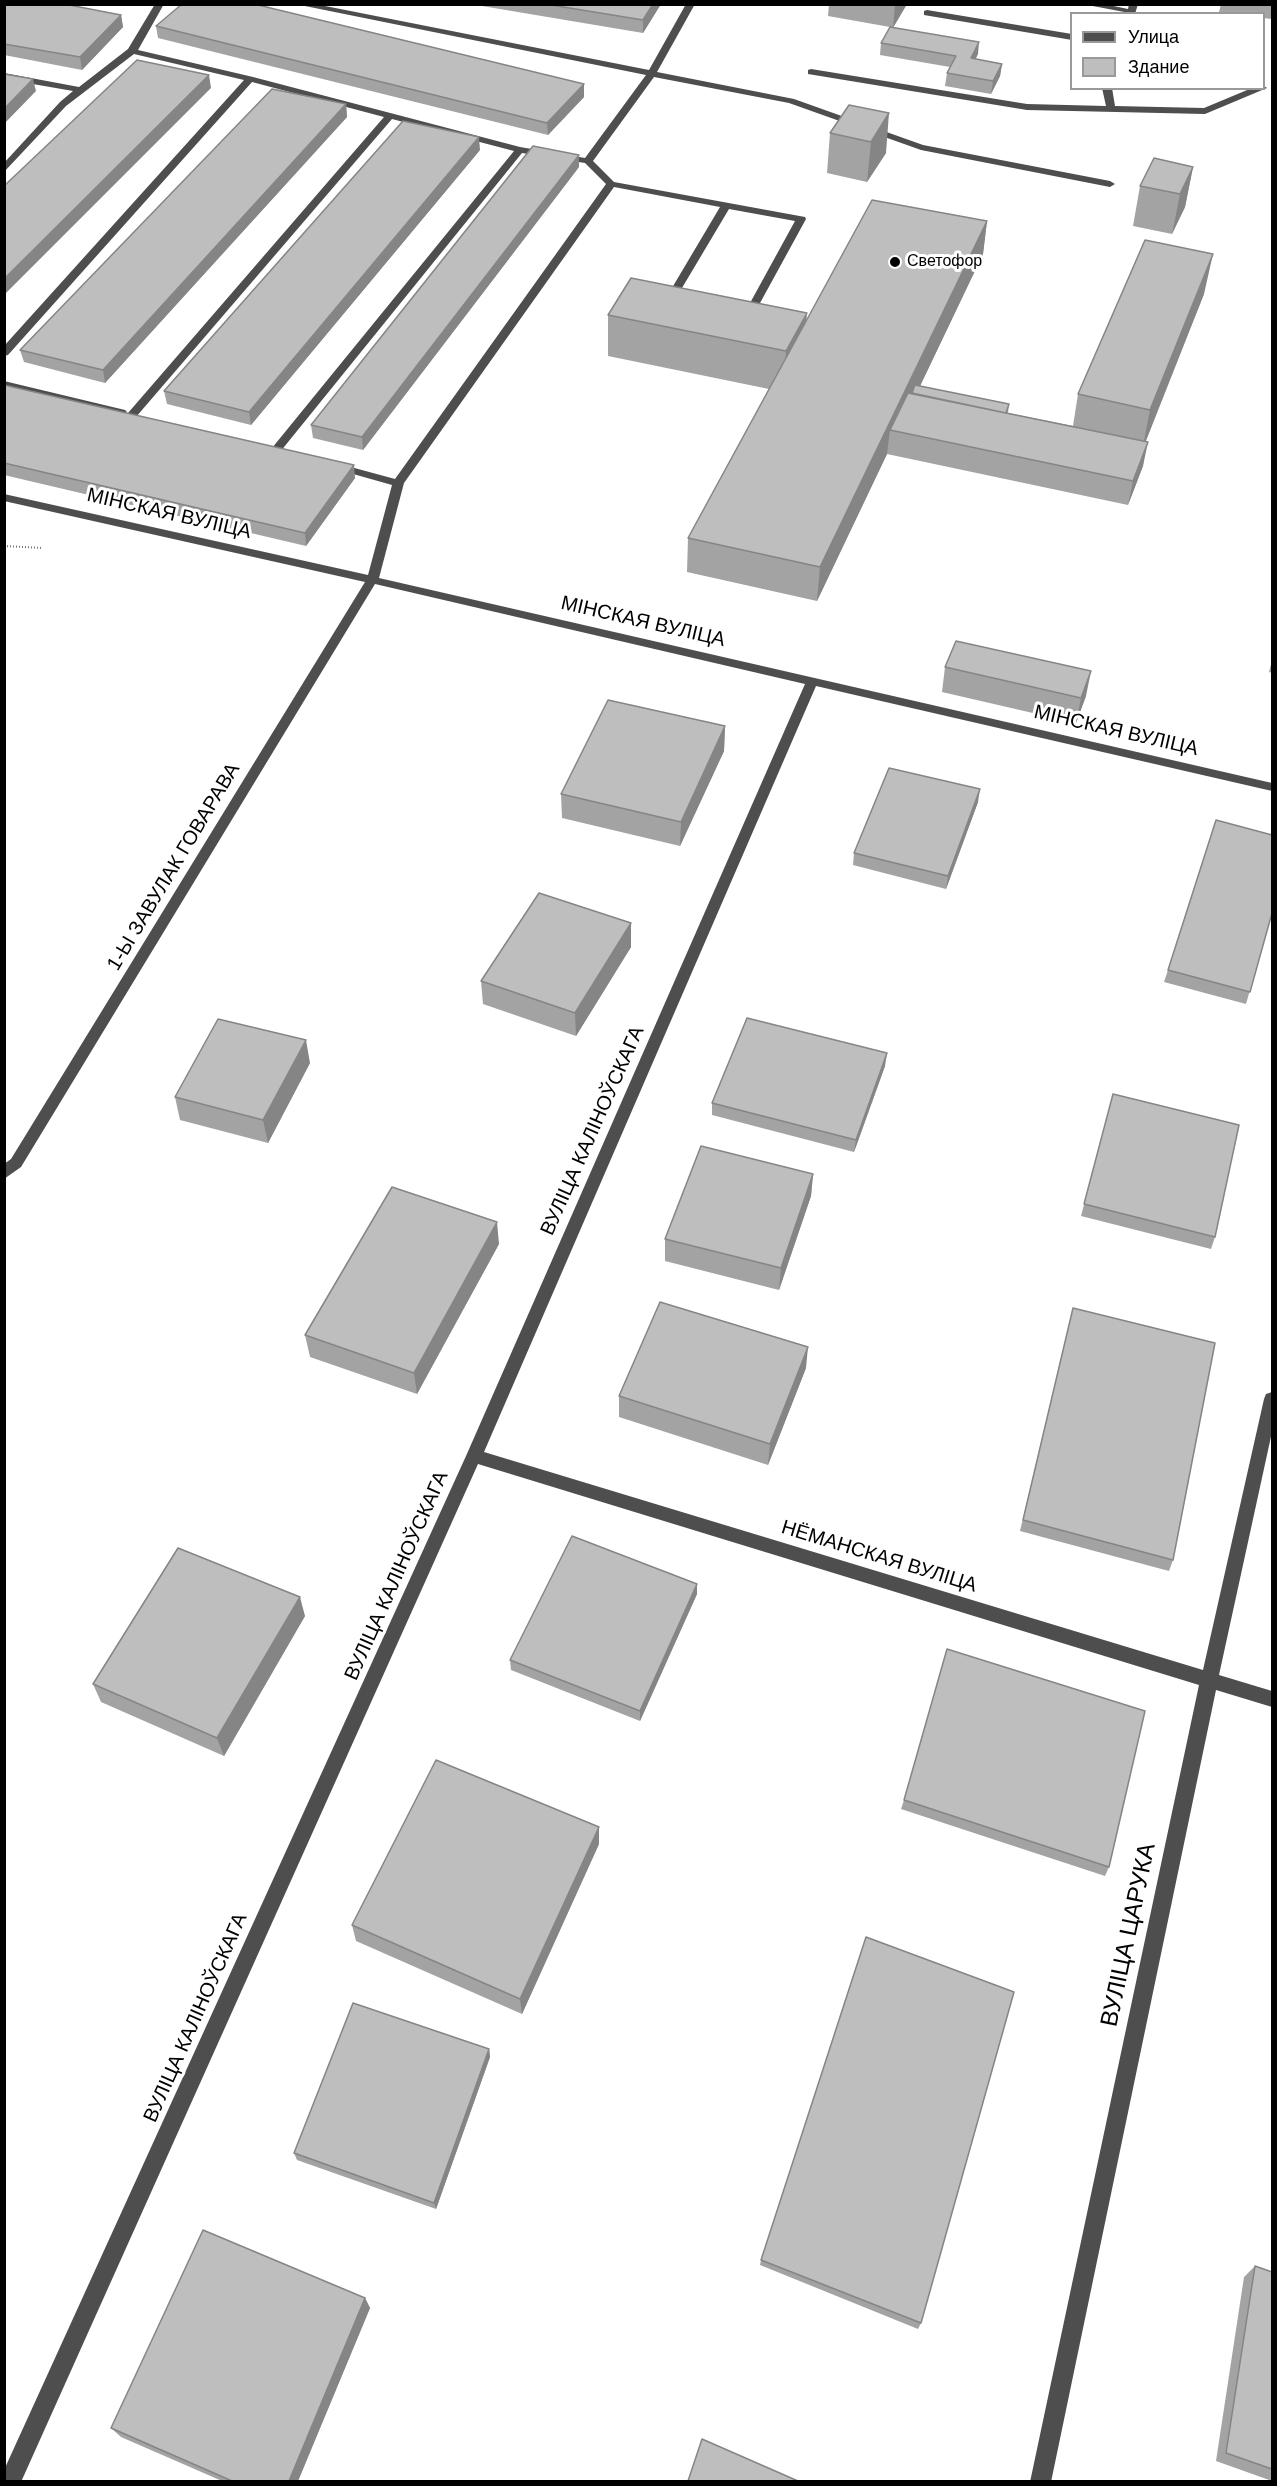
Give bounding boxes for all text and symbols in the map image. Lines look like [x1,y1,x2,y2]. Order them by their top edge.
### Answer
legend [1070,12,1265,90]
text: Улица [1128,27,1179,47]
text: Здание [1128,57,1189,77]
place label: Светофор [907,252,982,272]
marker: Светофор [888,255,902,269]
street label: МІНСКАЯ ВУЛІЦА [85,483,253,545]
street label: МІНСКАЯ ВУЛІЦА [559,591,727,653]
street label: МІНСКАЯ ВУЛІЦА [1032,700,1200,762]
street label: 1-Ы ЗАВУЛАК ГОВАРАВА [103,759,245,975]
street label: ВУЛІЦА КАЛІНОЎСКАГА [536,1023,650,1239]
street label: ВУЛІЦА КАЛІНОЎСКАГА [340,1468,454,1684]
street label: НЁМАНСКАЯ ВУЛІЦА [778,1516,980,1598]
street label: ВУЛІЦА ЦАРУКА [1095,1841,1163,2029]
street label: ВУЛІЦА КАЛІНОЎСКАГА [139,1910,253,2126]

